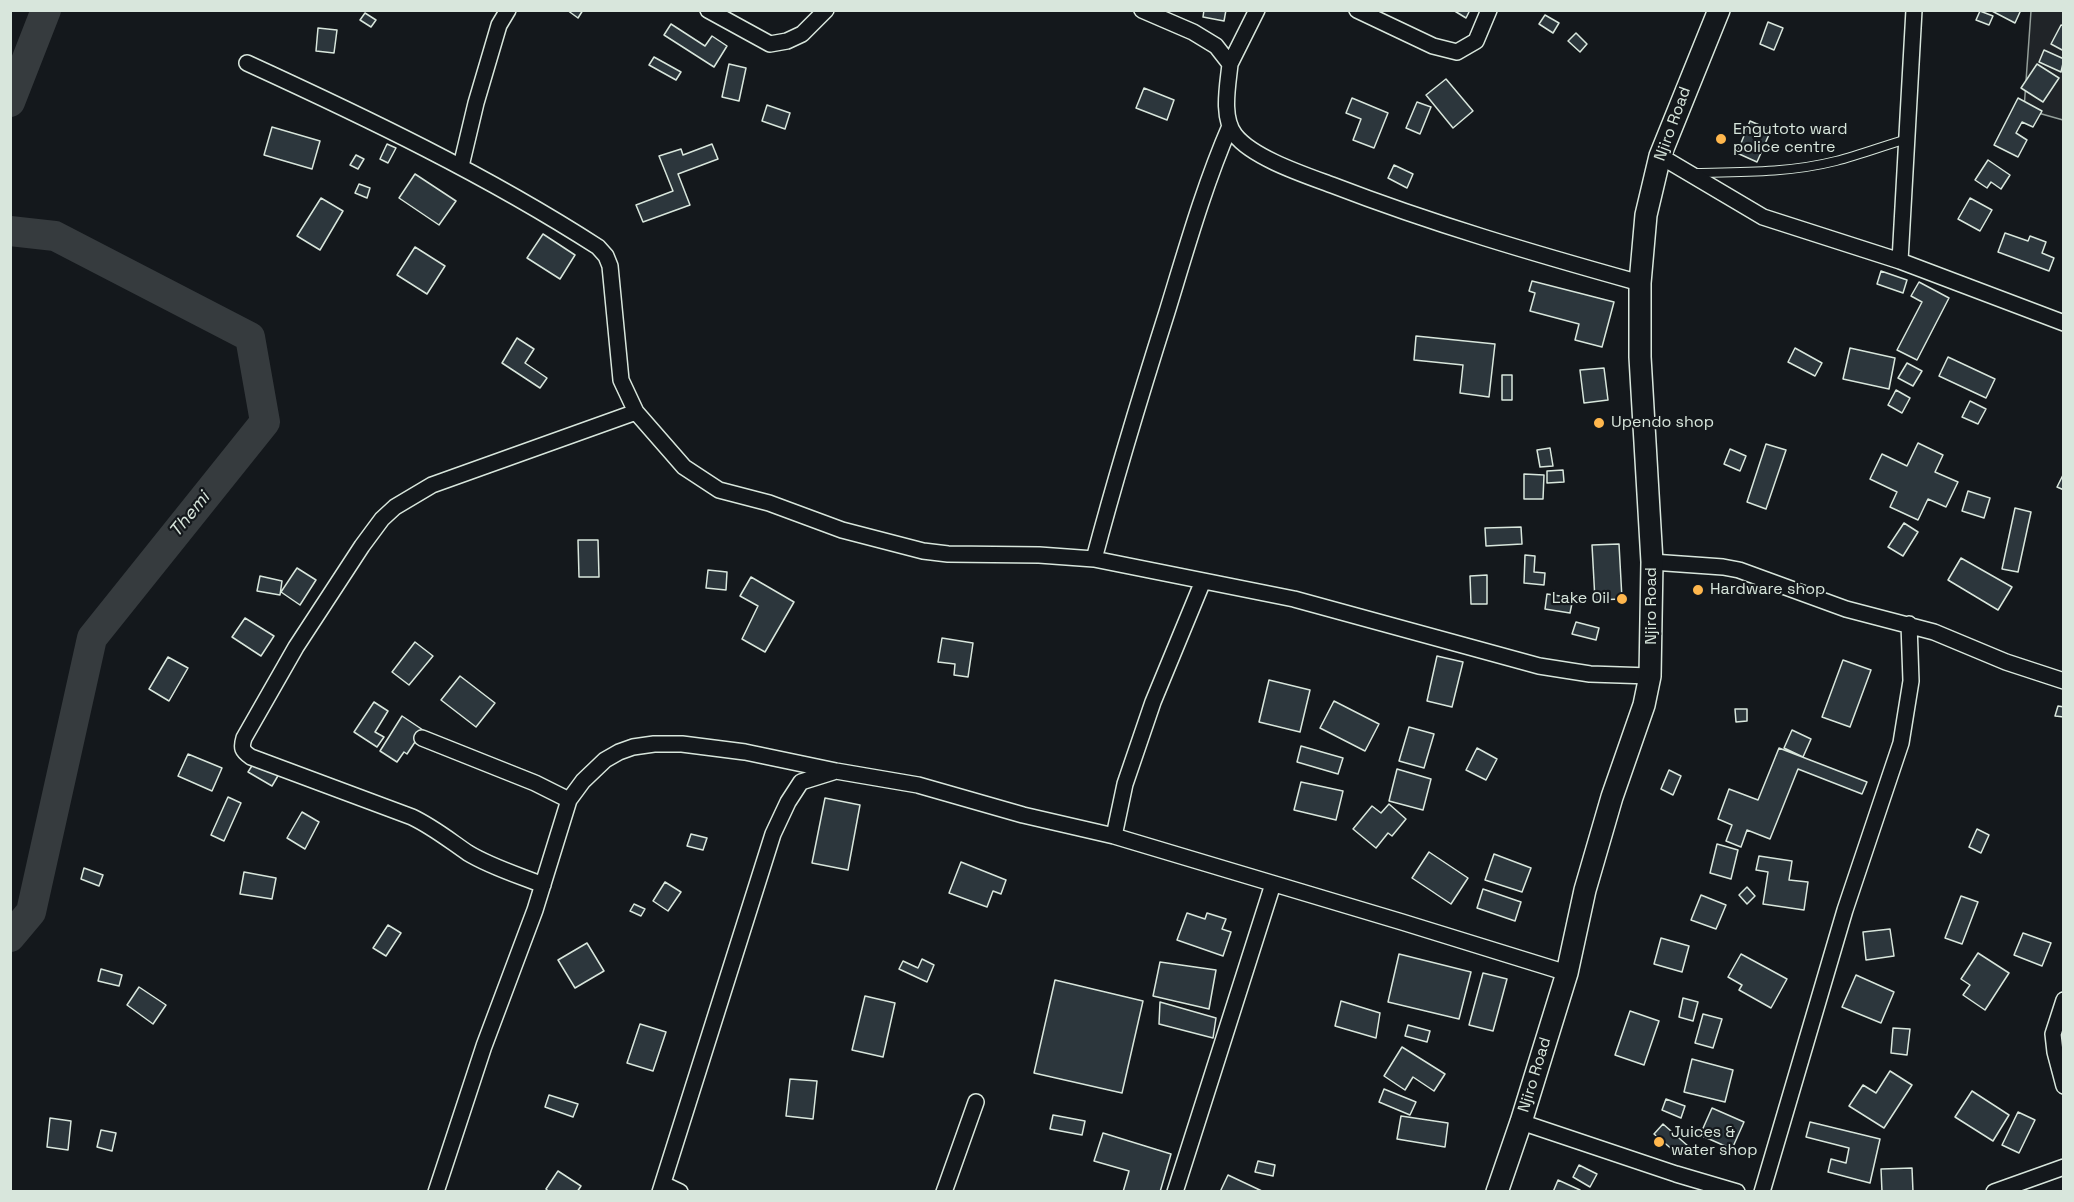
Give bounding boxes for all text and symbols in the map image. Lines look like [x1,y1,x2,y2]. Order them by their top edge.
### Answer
street label: Njiro Road [1651,84,1695,164]
place label: Engutoto ward police centre [1733,120,1848,158]
marker: Engutoto ward police centre [1714,132,1728,146]
place label: Upendo shop [1611,413,1714,433]
marker: Upendo shop [1592,416,1606,430]
water label: Themi [165,488,215,542]
street label: Njiro Road [1642,567,1662,645]
place label: Hardware shop [1710,580,1825,600]
marker: Hardware shop [1691,583,1705,597]
place label: Lake Oil [1552,589,1610,609]
marker: Lake Oil [1615,592,1629,606]
street label: Njiro Road [1514,1035,1556,1115]
place label: Juices & water shop [1671,1123,1757,1161]
marker: Juices & water shop [1652,1135,1666,1149]

